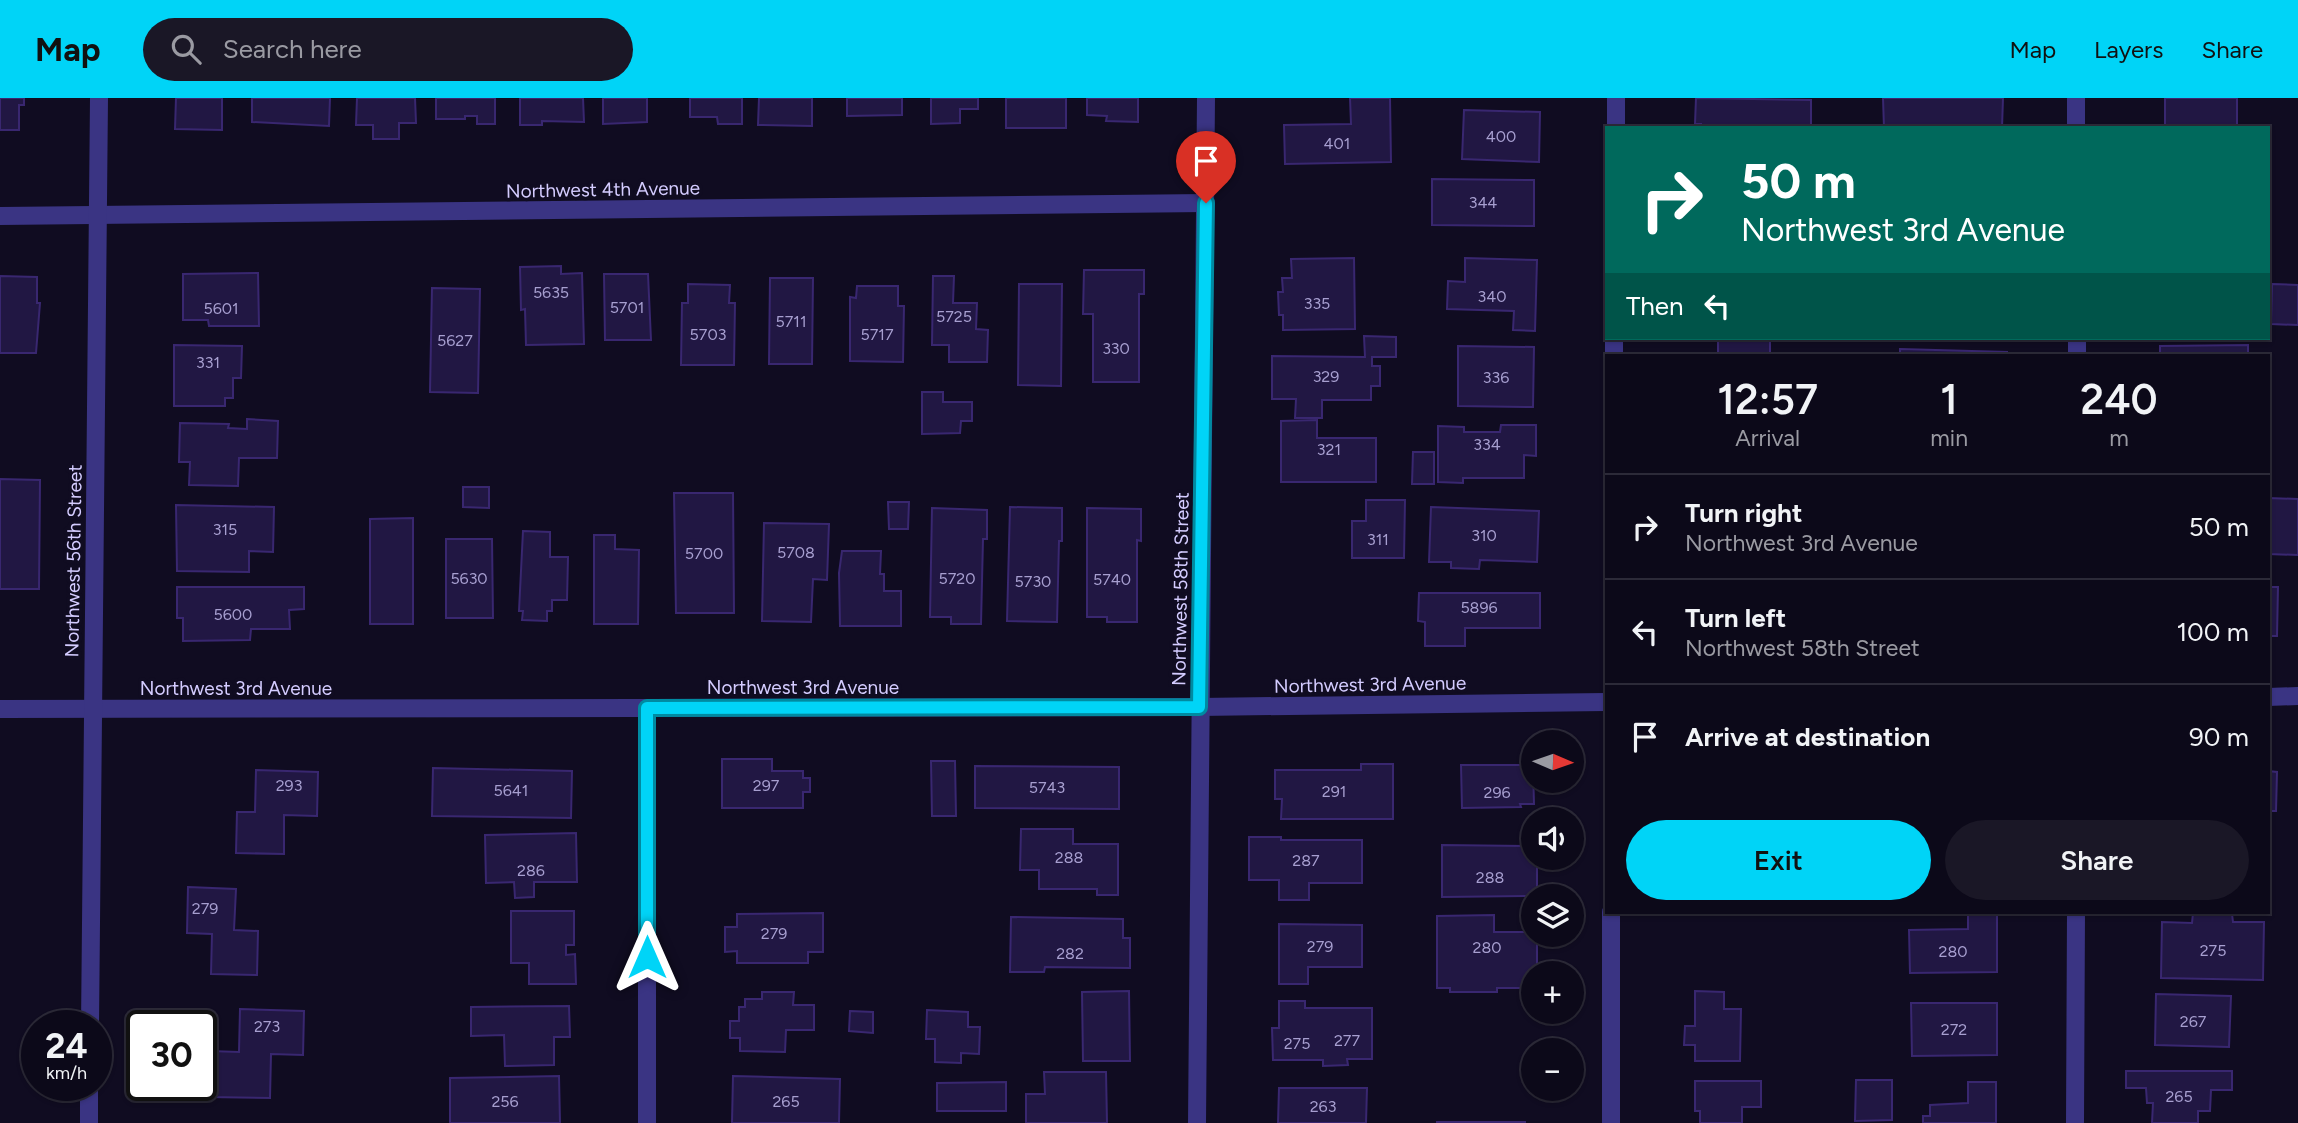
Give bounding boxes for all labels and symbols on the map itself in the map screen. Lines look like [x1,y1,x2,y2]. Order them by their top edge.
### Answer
house number: 400 [1486,127,1516,146]
pin [1176,131,1236,203]
house number: 401 [1324,134,1350,153]
street label: Northwest 4th Avenue [506,176,700,203]
house number: 344 [1469,193,1497,212]
house number: 5635 [533,283,569,302]
house number: 340 [1478,287,1506,306]
house number: 335 [1304,294,1330,313]
house number: 5701 [610,298,644,317]
house number: 5601 [203,299,239,318]
house number: 5725 [936,307,972,326]
house number: 5711 [775,312,807,331]
house number: 5703 [690,325,726,344]
house number: 5717 [861,325,894,344]
house number: 5627 [437,331,473,350]
house number: 330 [1102,339,1130,358]
house number: 331 [196,353,220,372]
house number: 329 [1313,367,1339,386]
house number: 336 [1483,368,1509,387]
house number: 334 [1473,435,1501,454]
house number: 321 [1317,440,1341,459]
street label: Northwest 56th Street [60,464,87,658]
street label: Northwest 58th Street [1167,492,1194,686]
house number: 315 [213,520,237,539]
house number: 310 [1471,526,1497,545]
house number: 311 [1367,530,1389,549]
house number: 5708 [777,543,815,562]
house number: 5700 [685,544,723,563]
house number: 5630 [450,569,488,588]
house number: 5720 [939,569,976,588]
house number: 5740 [1093,570,1131,589]
house number: 5730 [1015,572,1051,591]
house number: 5896 [1460,598,1498,617]
house number: 5600 [214,605,252,624]
street label: Northwest 3rd Avenue [1274,671,1466,698]
street label: Northwest 3rd Avenue [707,676,899,699]
street label: Northwest 3rd Avenue [140,677,332,700]
north arrow [1521,730,1584,793]
house number: 293 [276,776,302,795]
house number: 297 [753,776,780,795]
house number: 5743 [1029,778,1065,797]
house number: 5641 [494,781,528,800]
house number: 291 [1322,782,1346,801]
house number: 296 [1483,783,1511,802]
house number: 288 [1055,848,1083,867]
house number: 287 [1292,851,1320,870]
house number: 286 [517,861,545,880]
house number: 288 [1476,868,1504,887]
house number: 279 [192,899,218,918]
position arrow [610,920,684,994]
house number: 279 [761,924,787,943]
house number: 279 [1307,937,1333,956]
house number: 280 [1472,938,1502,957]
house number: 275 [2200,941,2226,960]
house number: 280 [1938,942,1968,961]
house number: 282 [1056,944,1084,963]
speed limit sign: 30 [126,1010,217,1101]
house number: 267 [2180,1012,2207,1031]
house number: 273 [254,1017,280,1036]
house number: 272 [1941,1020,1967,1039]
house number: 277 [1334,1031,1360,1050]
house number: 275 [1284,1034,1310,1053]
house number: 265 [2165,1087,2193,1106]
house number: 256 [491,1092,519,1111]
house number: 265 [772,1092,800,1111]
house number: 263 [1310,1097,1336,1116]

